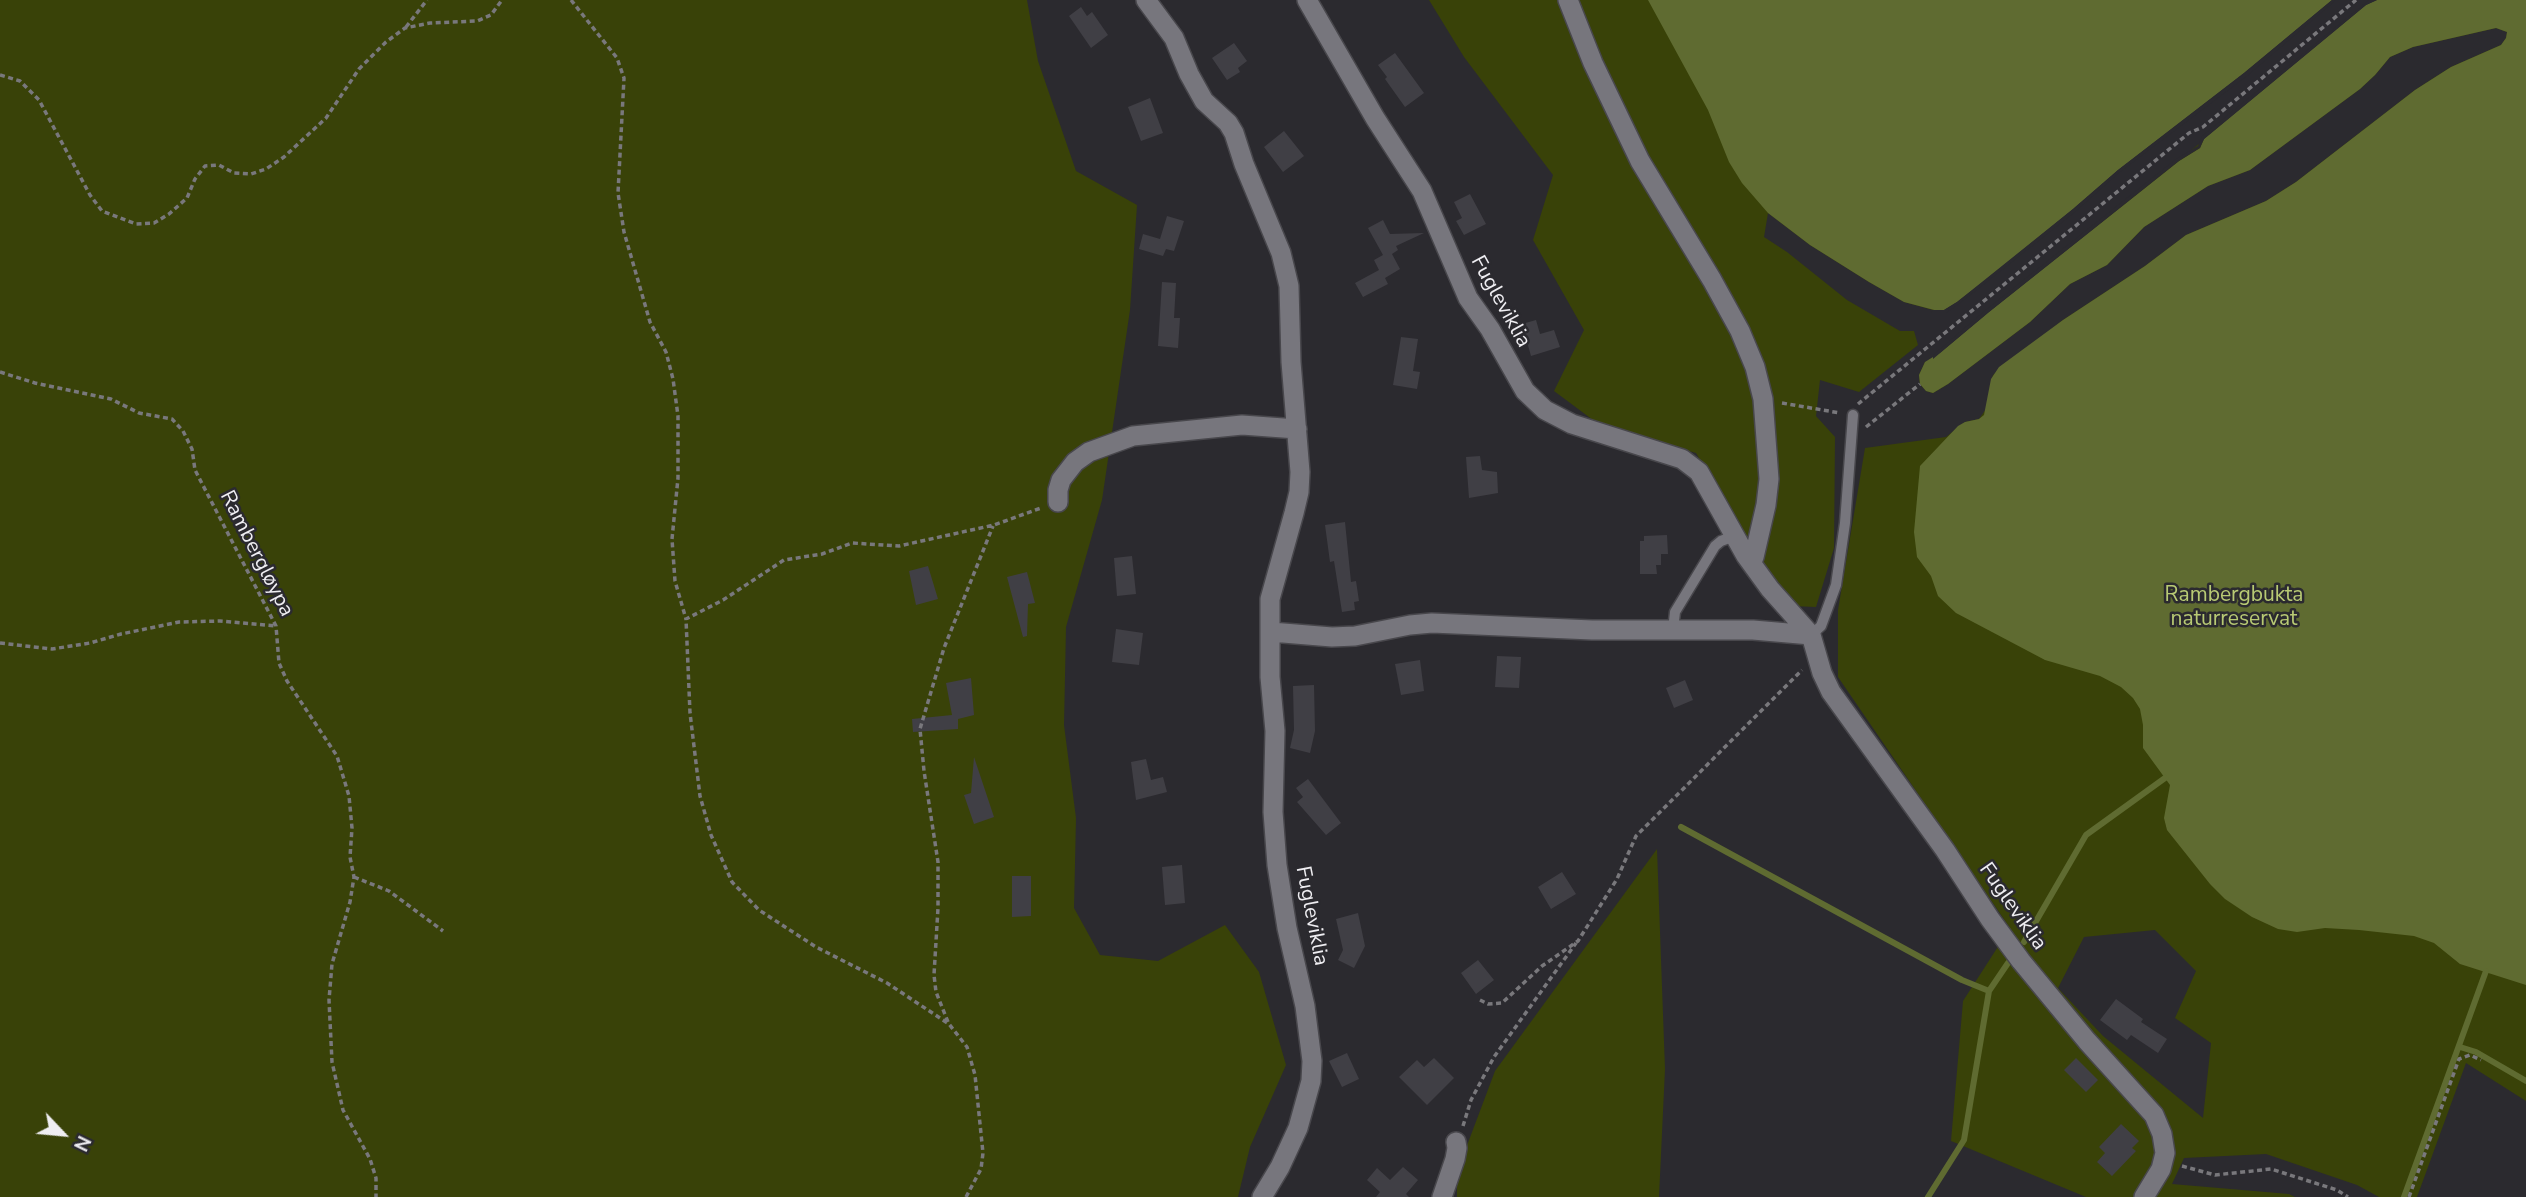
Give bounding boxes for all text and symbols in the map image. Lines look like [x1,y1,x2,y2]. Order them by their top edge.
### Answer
street label: Fugleviklia [1465,252,1535,352]
street label: Rambergløypa [213,487,299,621]
park label: Rambergbukta naturreservat [2165,583,2303,633]
street label: Fugleviklia [1973,858,2051,956]
street label: Fugleviklia [1289,864,1333,968]
north arrow [28,1099,98,1169]
text: N [67,1131,97,1155]

